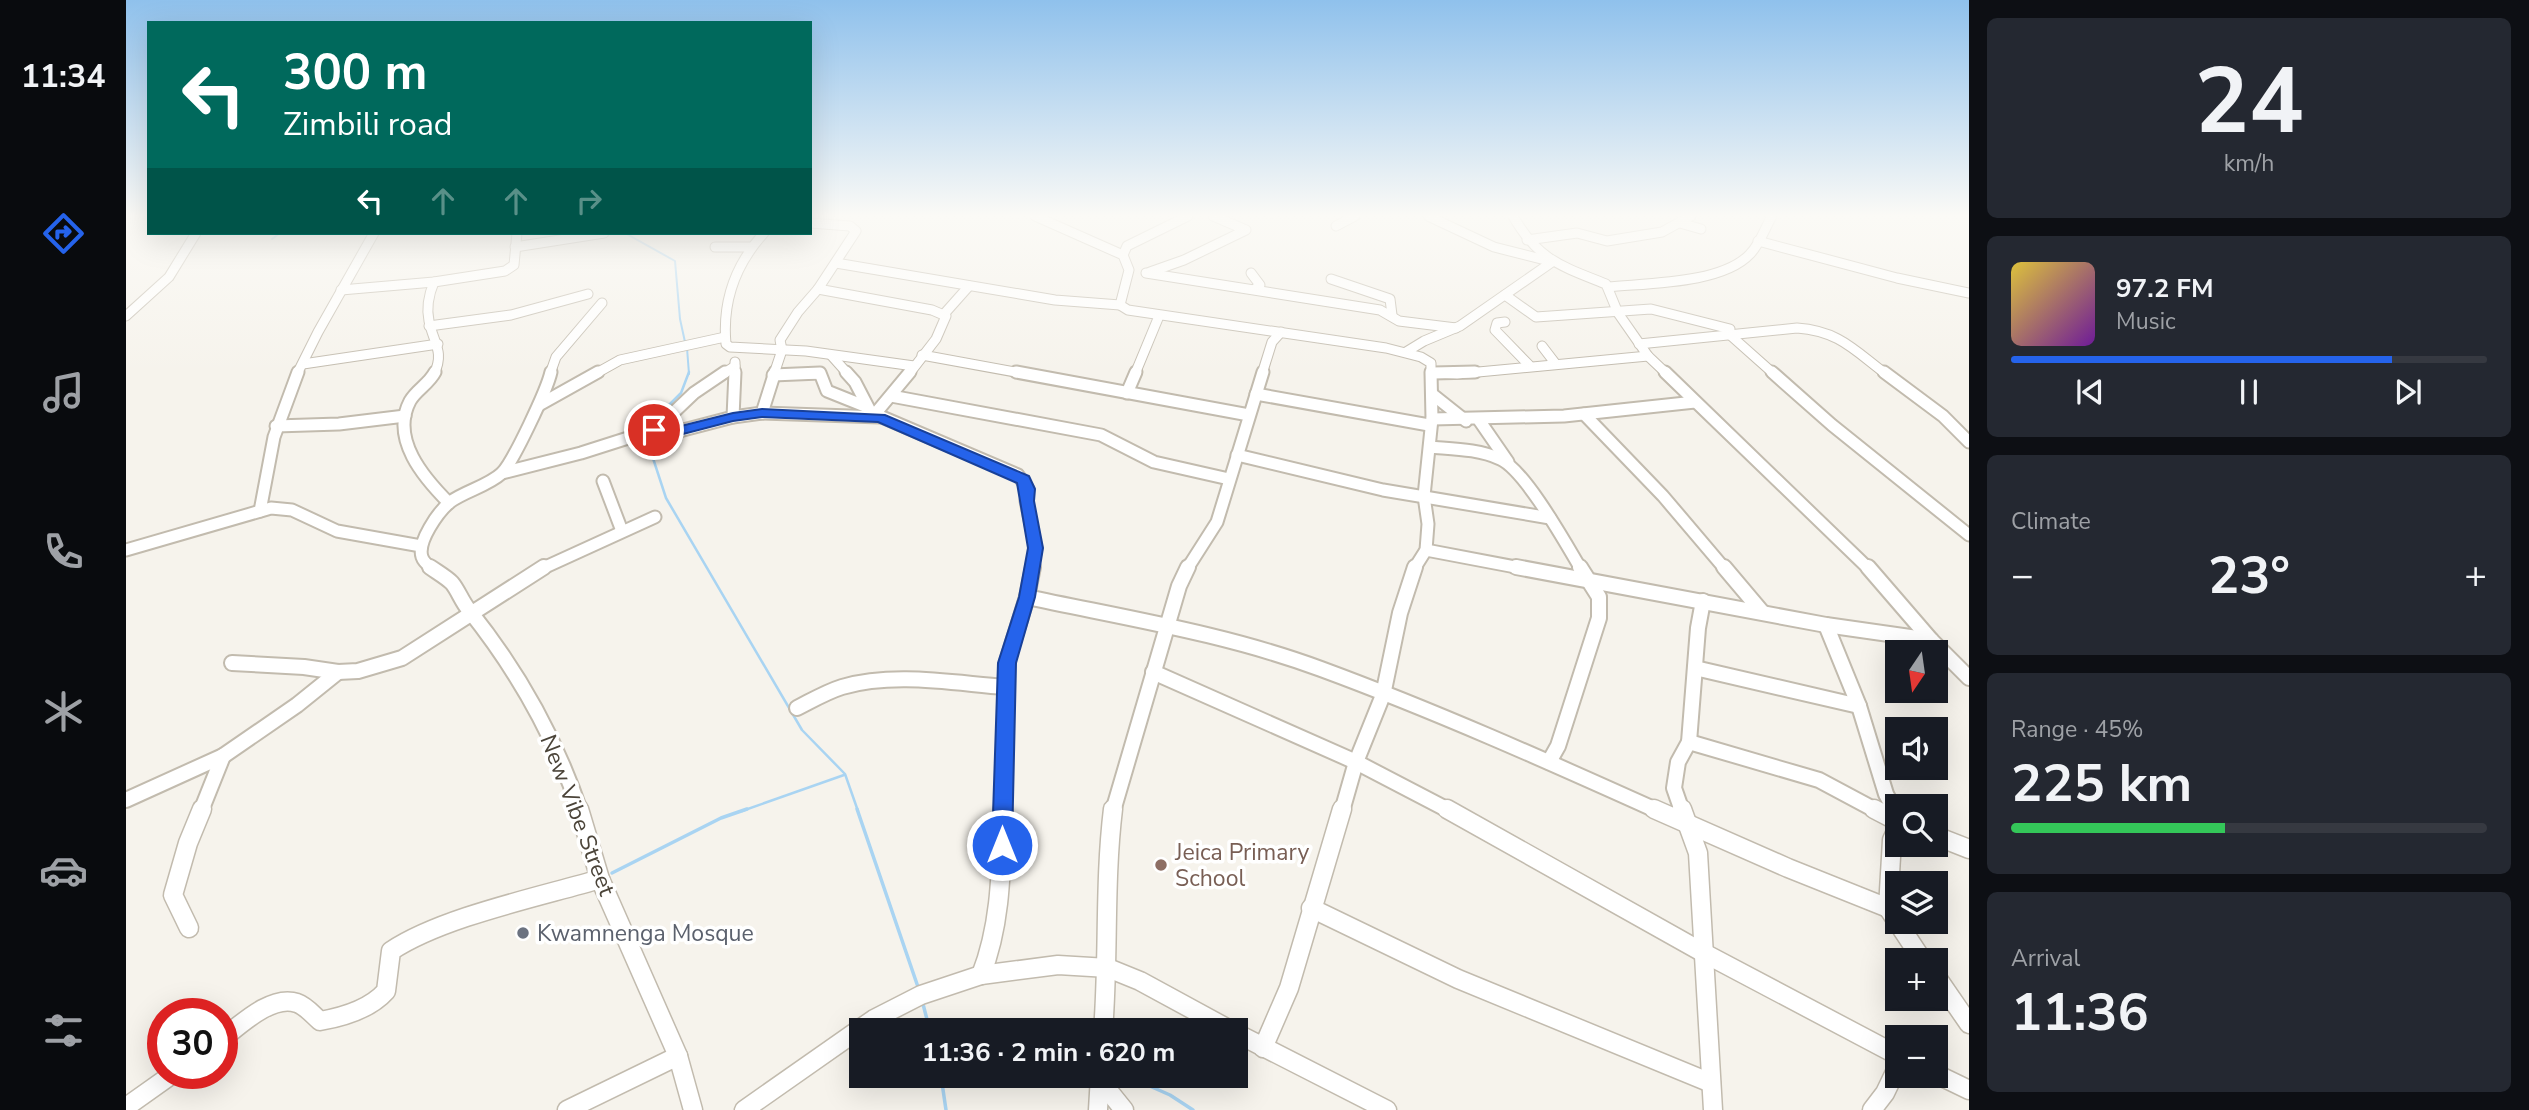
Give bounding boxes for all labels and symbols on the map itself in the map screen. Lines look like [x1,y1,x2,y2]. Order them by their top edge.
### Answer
pin [624,400,684,460]
north arrow [1885,640,1948,704]
street label: New Vibe Street [533,730,623,901]
position arrow [965,808,1039,882]
place label: Jeica Primary School [1174,837,1309,894]
marker: Jeica Primary School [1153,857,1169,873]
place label: Kwamnenga Mosque [537,918,754,949]
marker: Kwamnenga Mosque [515,925,531,941]
speed limit sign: 30 [147,998,238,1089]

